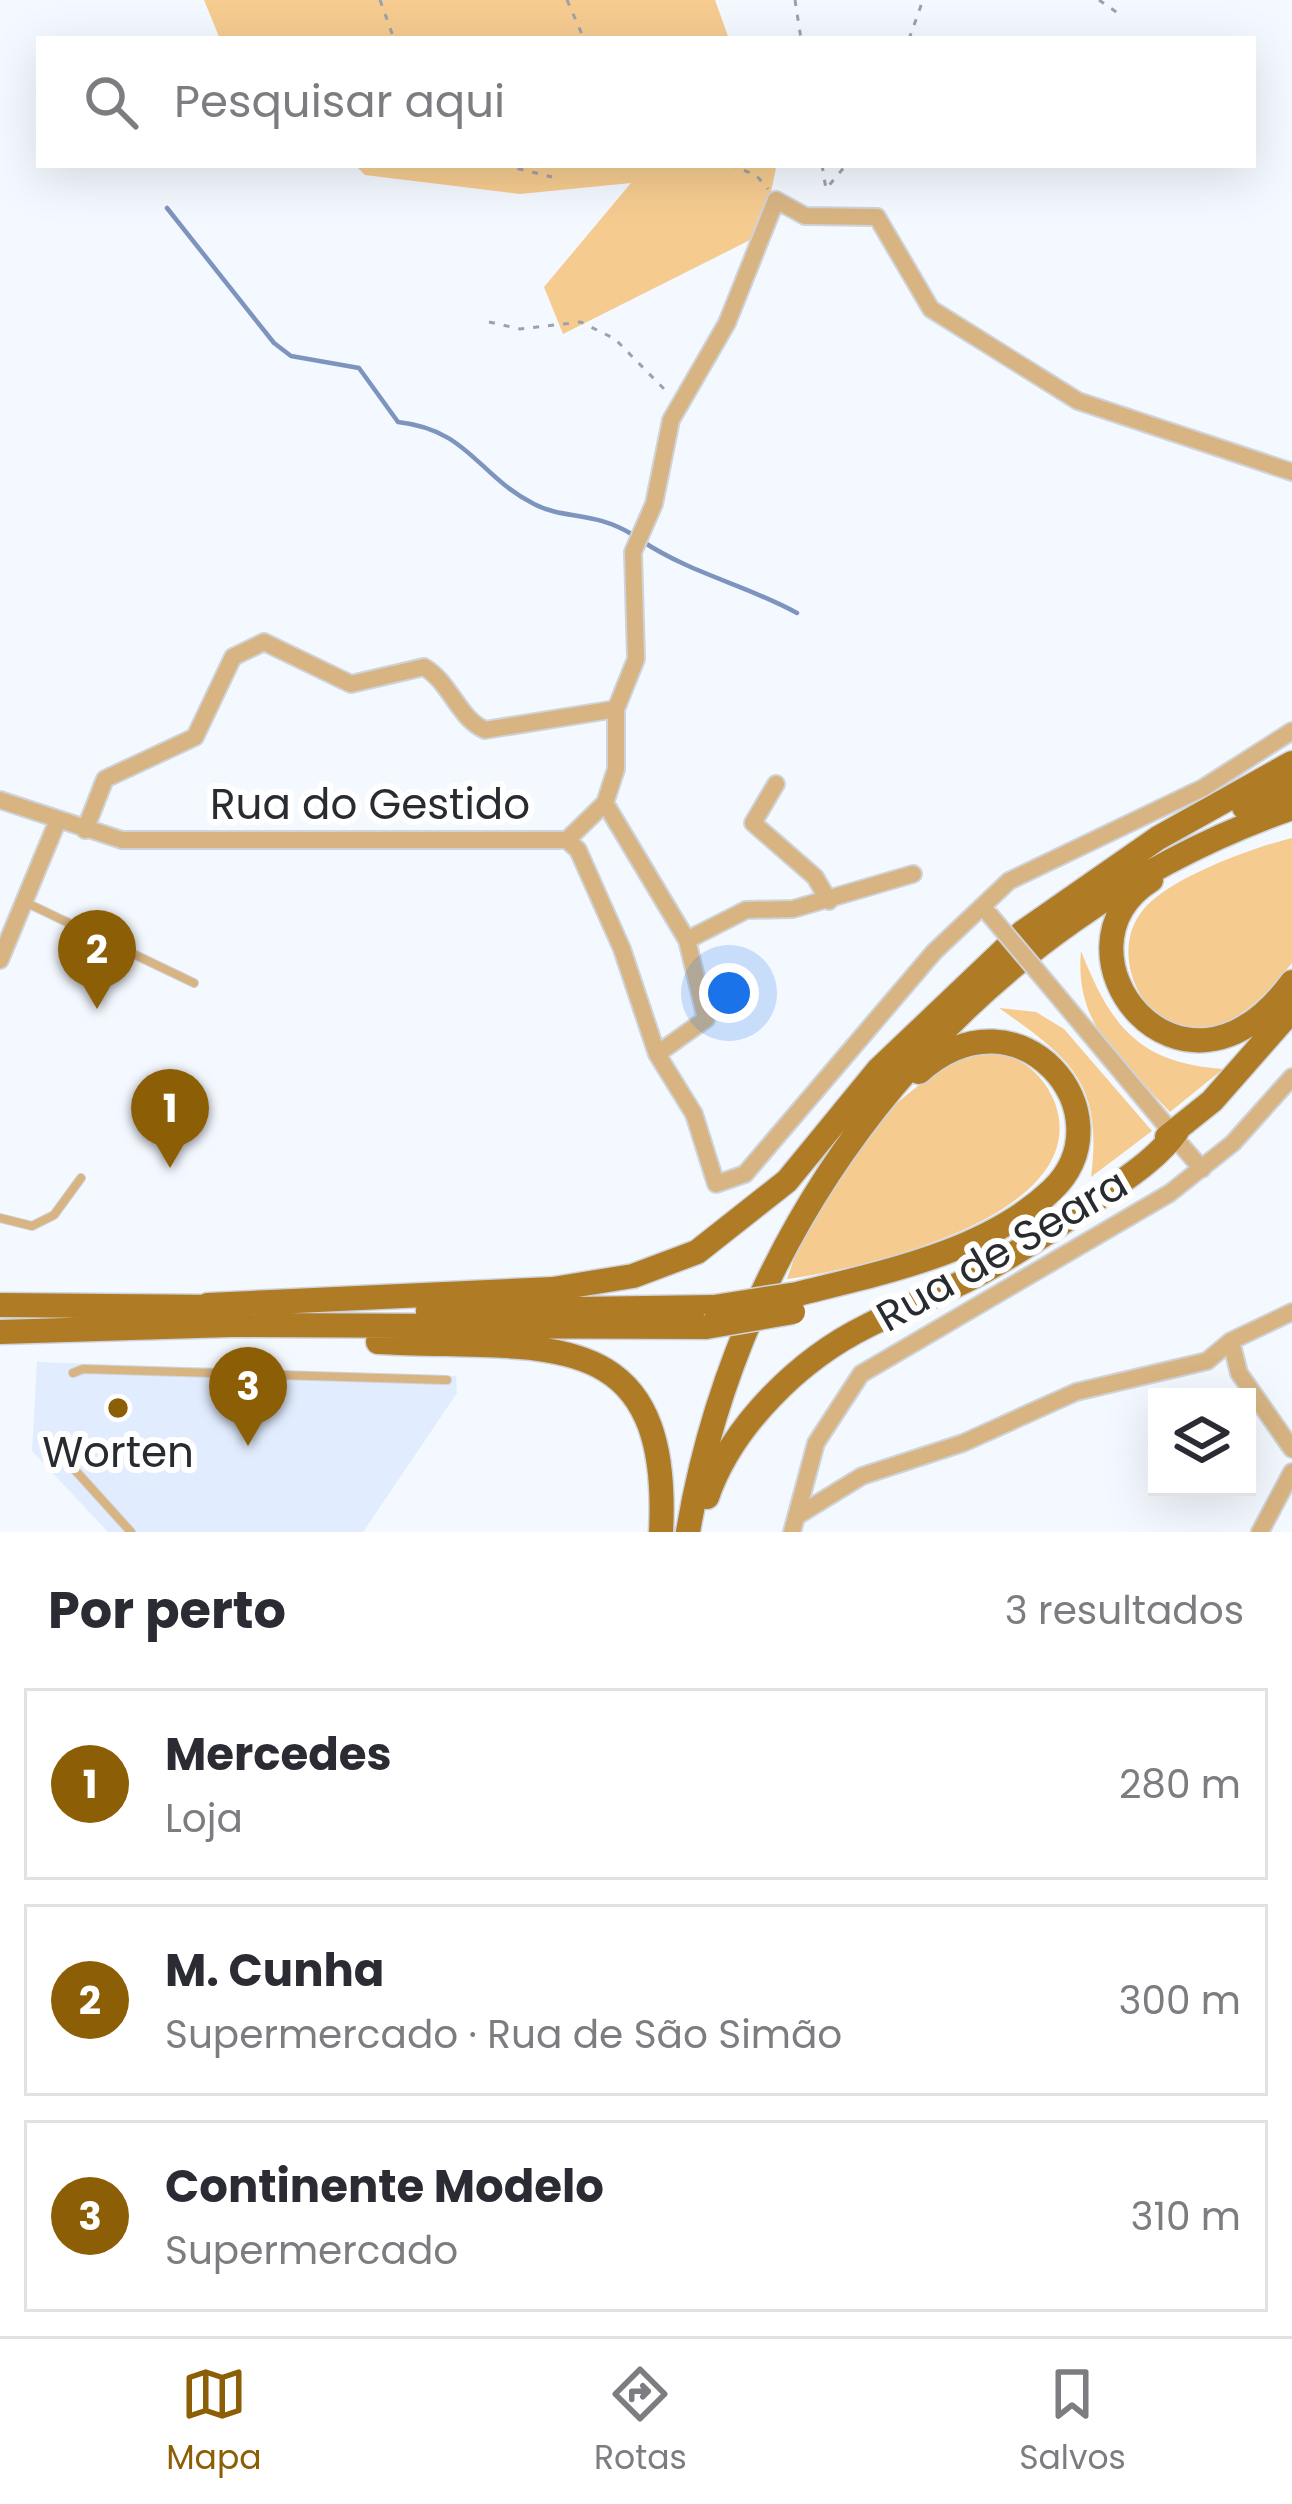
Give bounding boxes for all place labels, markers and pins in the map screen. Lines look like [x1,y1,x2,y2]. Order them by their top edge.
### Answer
pin: 2 [58,910,136,1009]
pin: 1 [131,1069,209,1168]
pin: 3 [209,1347,287,1446]
marker: Worten [105,1395,131,1421]
place label: Worten [42,1423,194,1482]

